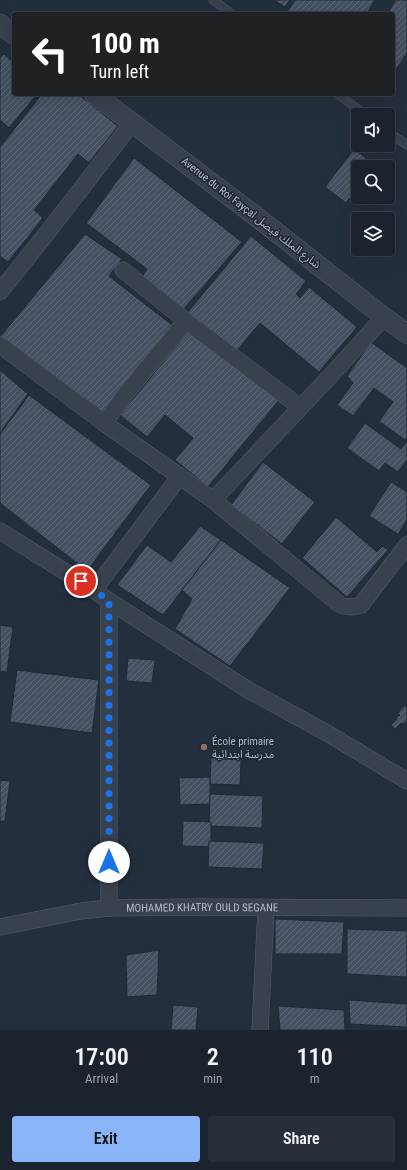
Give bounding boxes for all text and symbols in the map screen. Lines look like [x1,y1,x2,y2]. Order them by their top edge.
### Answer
text: 100 m [90,27,160,60]
icon: left [24,28,76,80]
text: Turn left [90,61,149,82]
map controls [351,108,395,256]
button: sound [351,108,395,152]
street label: Avenue du Roi Fayçal شارع الملك فيصل [178,155,324,273]
button: search [351,160,395,204]
button: layers [351,212,395,256]
pin [64,564,98,598]
icon: arrive [70,570,92,592]
place label: École primaire مدرسة ابتدائية [212,735,275,761]
marker: École primaire مدرسة ابتدائية [199,742,209,752]
position arrow [88,841,130,883]
street label: MOHAMED KHATRY OULD SEGANE [126,900,279,914]
text: 17:00 [74,1043,129,1071]
text: 2 [207,1043,219,1071]
text: 110 [297,1043,333,1071]
text: Arrival [85,1071,118,1086]
text: min [203,1071,222,1086]
text: m [310,1071,320,1086]
button: Exit [12,1116,200,1162]
button: Share [208,1116,395,1162]

